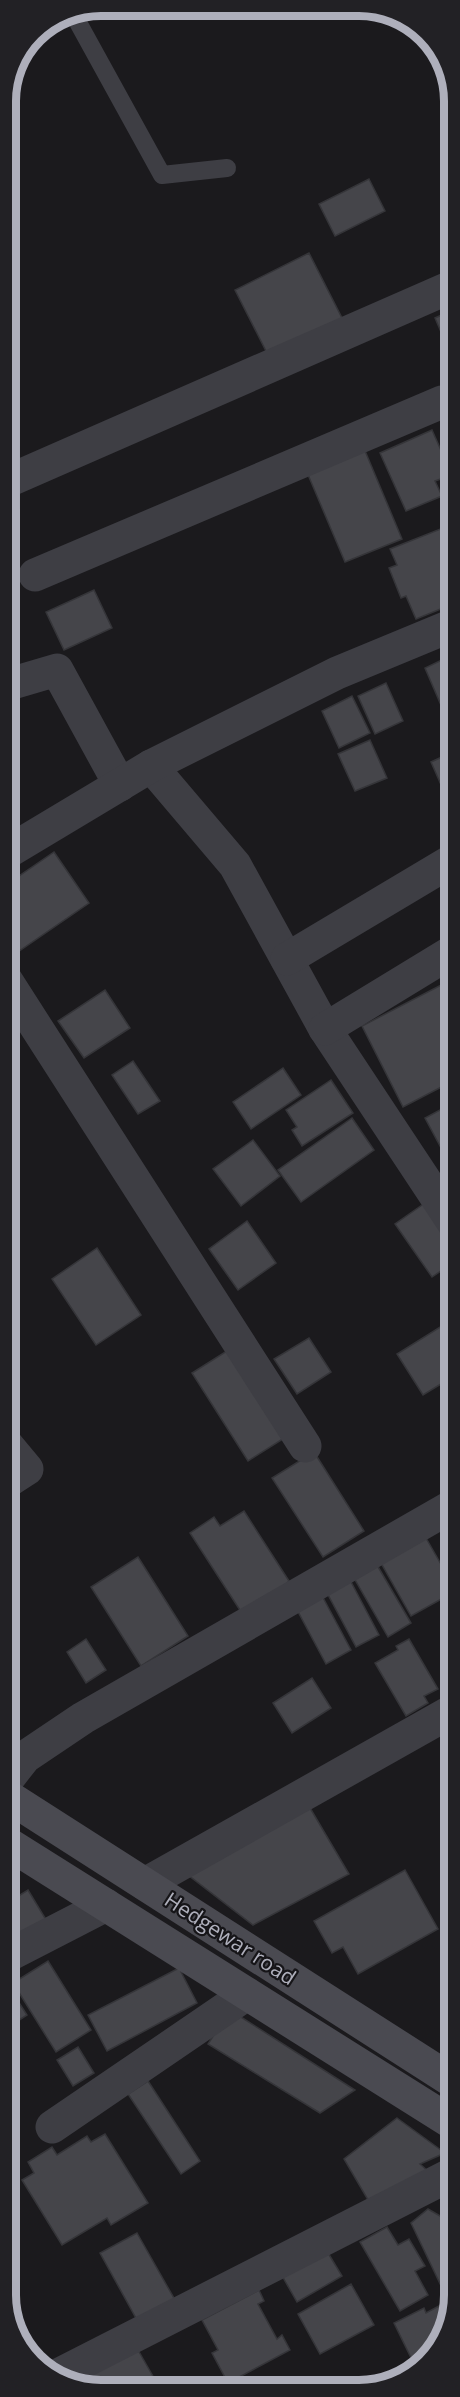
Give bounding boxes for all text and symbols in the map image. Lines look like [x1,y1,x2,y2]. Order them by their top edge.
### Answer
street label: Hedgewar road [160,1885,302,1991]

